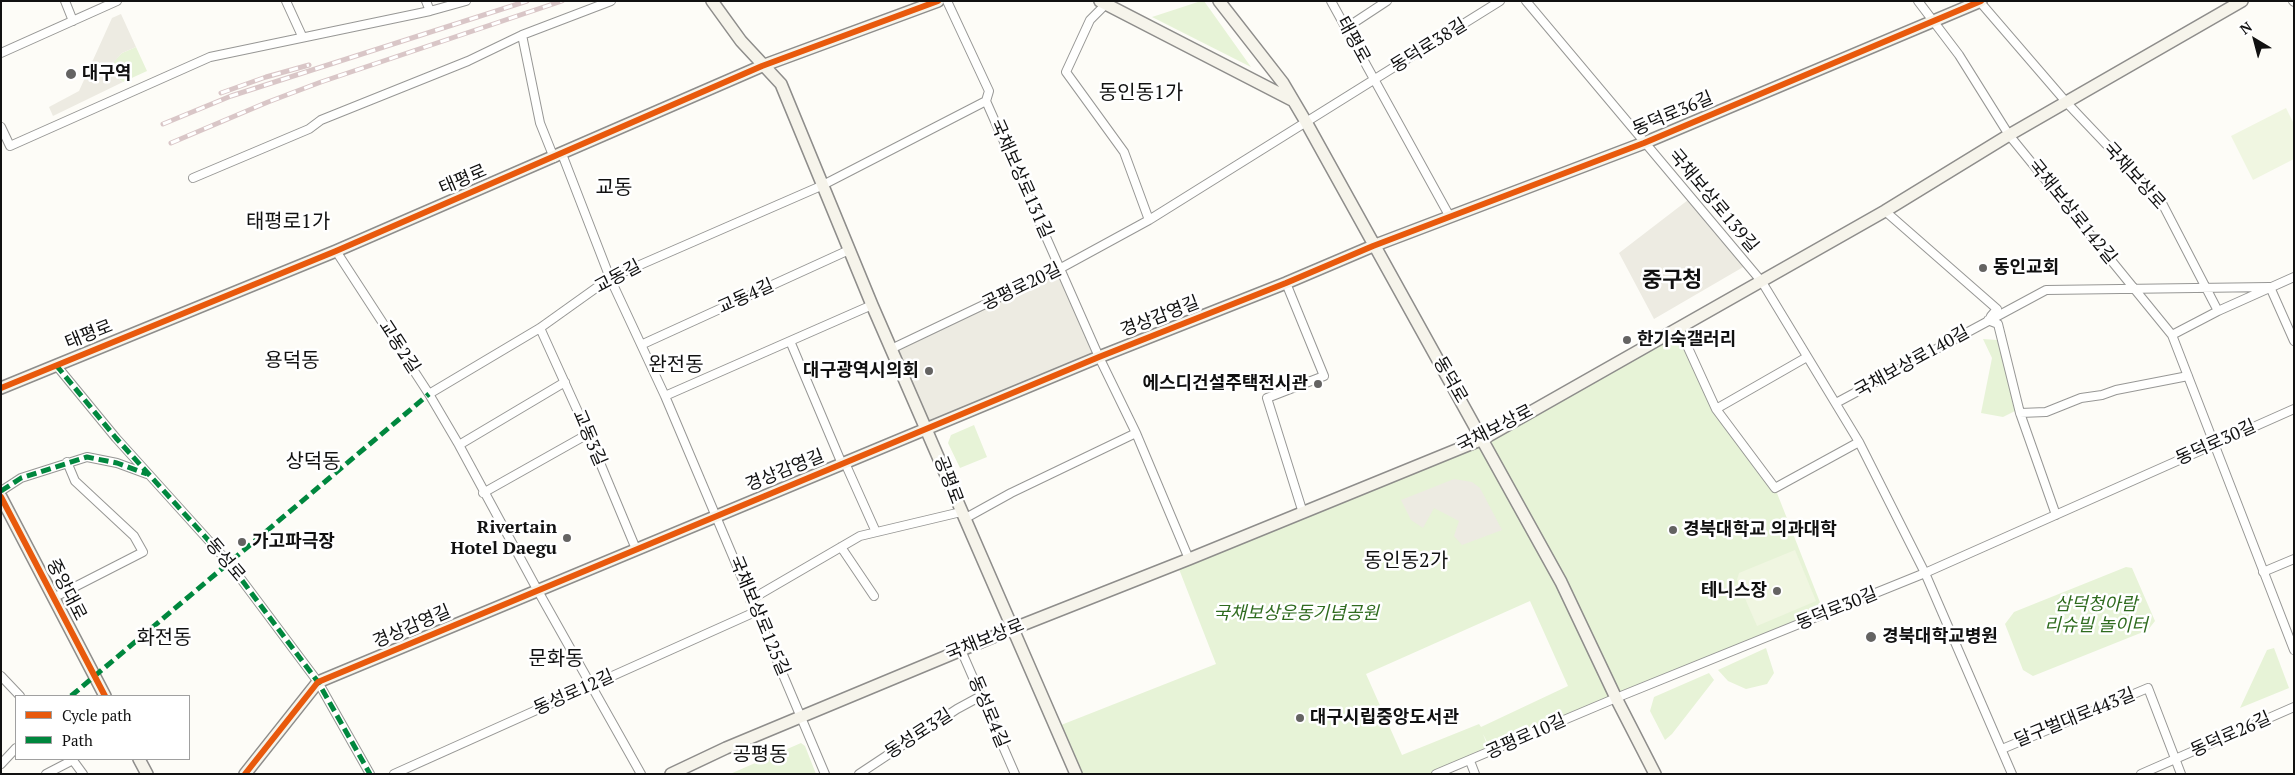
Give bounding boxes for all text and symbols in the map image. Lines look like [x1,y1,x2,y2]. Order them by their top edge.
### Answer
street label: 태평로 [1332,13,1374,67]
street label: 동덕로38길 [1387,14,1471,78]
north arrow [2230,15,2280,65]
text: N [2236,17,2256,38]
place label: 대구역 [82,63,132,85]
marker: 대구역 [64,67,78,81]
district label: 동인동1가 [1099,81,1183,105]
street label: 동덕로36길 [1629,87,1717,141]
street label: 국채보상로131길 [985,116,1057,242]
street label: 국채보상로 [2098,138,2170,214]
street label: 국채보상로139길 [1664,145,1762,257]
street label: 국채보상로142길 [2023,155,2121,269]
street label: 태평로 [436,160,490,200]
district label: 교동 [596,176,632,200]
district label: 태평로1가 [246,210,330,234]
street label: 교동길 [591,256,645,298]
place label: 동인교회 [1993,257,2059,279]
street label: 공평로20길 [979,259,1065,315]
marker: 동인교회 [1977,262,1989,274]
district label: 중구청 [1642,268,1702,294]
street label: 교동4길 [715,275,777,319]
street label: 경상감영길 [1117,292,1203,342]
street label: 태평로 [62,316,116,354]
street label: 교동2길 [374,316,424,378]
street label: 국채보상로140길 [1851,321,1973,403]
place label: 한기숙갤러리 [1637,329,1736,351]
marker: 한기숙갤러리 [1621,334,1633,346]
district label: 용덕동 [264,349,320,373]
district label: 완전동 [648,353,704,377]
street label: 동덕로 [1428,353,1472,407]
place label: 대구광역시의회 [803,360,919,382]
marker: 대구광역시의회 [923,365,935,377]
place label: 에스디건설주택전시관 [1142,373,1308,395]
marker: 에스디건설주택전시관 [1312,378,1324,390]
street label: 국채보상로 [1453,401,1537,457]
street label: 교동3길 [567,406,611,470]
street label: 동덕로30길 [2173,416,2259,470]
street label: 경상감영길 [743,445,827,497]
district label: 상덕동 [285,450,341,474]
street label: 공평로 [929,453,967,507]
place label: Rivertain Hotel Daegu [451,517,557,560]
place label: 경북대학교 의과대학 [1683,519,1837,541]
marker: 경북대학교 의과대학 [1667,524,1679,536]
place label: 가고파극장 [252,531,335,553]
marker: Rivertain Hotel Daegu [561,532,573,544]
street label: 동성로 [201,534,249,586]
marker: 가고파극장 [236,536,248,548]
district label: 동인동2가 [1364,549,1448,573]
street label: 국채보상로125길 [724,553,794,679]
street label: 중앙대로 [41,556,91,624]
place label: 테니스장 [1701,580,1767,602]
street label: 동덕로30길 [1793,583,1881,635]
marker: 테니스장 [1771,585,1783,597]
park label: 삼덕청아람 리슈빌 놀이터 [2044,594,2148,636]
street label: 경상감영길 [370,601,454,653]
park label: 국채보상운동기념공원 [1213,603,1379,625]
street label: 국채보상로 [943,614,1027,666]
district label: 화전동 [136,626,192,650]
place label: 경북대학교병원 [1882,626,1998,648]
marker: 경북대학교병원 [1864,630,1878,644]
district label: 문화동 [528,647,584,671]
street label: 동성로12길 [531,666,617,720]
street label: 동성로4길 [963,673,1013,751]
street label: 달구벌대로443길 [2012,684,2138,752]
legend [15,695,190,760]
street label: 동성로3길 [881,704,957,764]
text: Cycle path [62,705,132,725]
place label: 대구시립중앙도서관 [1310,707,1459,729]
street label: 동덕로26길 [2188,708,2274,762]
street label: 공평로10길 [1483,710,1569,764]
marker: 대구시립중앙도서관 [1294,712,1306,724]
text: Path [62,730,93,750]
district label: 공평동 [732,743,788,767]

